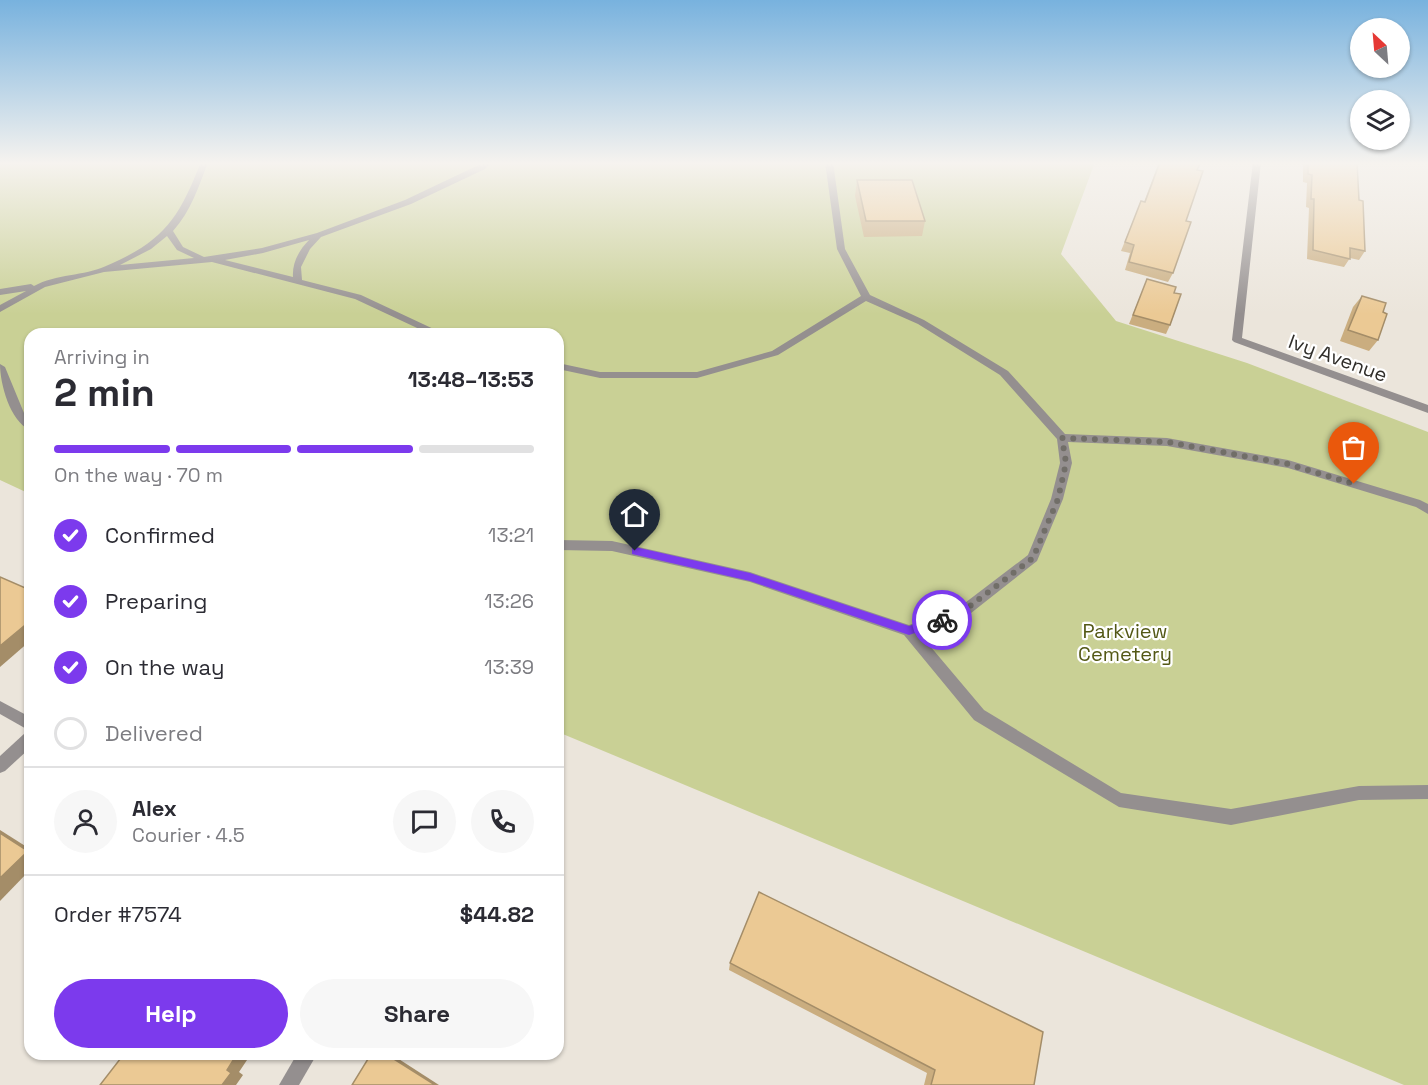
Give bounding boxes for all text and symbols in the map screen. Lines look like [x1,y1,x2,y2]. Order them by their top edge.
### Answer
north arrow [1350,18,1410,78]
map controls [1350,18,1410,150]
button: layers [1350,90,1410,150]
street label: Ivy Avenue [1285,328,1391,388]
text: Arriving in [54,344,150,370]
text: 13:48–13:53 [408,365,534,393]
text: 2 min [54,368,155,417]
pin [1328,422,1379,484]
icon: bag [1337,431,1370,464]
text: On the way · 70 m [54,462,223,488]
pin [609,489,660,551]
icon: home [618,498,651,531]
icon: check [54,519,87,552]
text: Confirmed [105,521,215,549]
text: 13:21 [488,522,534,548]
icon: check [54,585,87,618]
text: Preparing [105,587,207,615]
text: 13:26 [484,588,534,614]
courier [912,590,972,650]
icon: bike [926,604,959,637]
park label: Parkview Cemetery [1078,618,1172,667]
icon: check [54,651,87,684]
text: On the way [105,653,224,681]
text: 13:39 [484,654,534,680]
text: Delivered [105,719,203,747]
button: person [54,790,117,853]
button: chat [393,790,456,853]
button: phone [471,790,534,853]
text: Alex [132,794,177,822]
text: Courier · 4.5 [132,822,245,848]
text: Order #7574 [54,900,182,928]
text: $44.82 [460,900,534,928]
button: Help [54,979,288,1048]
button: Share [300,979,534,1048]

